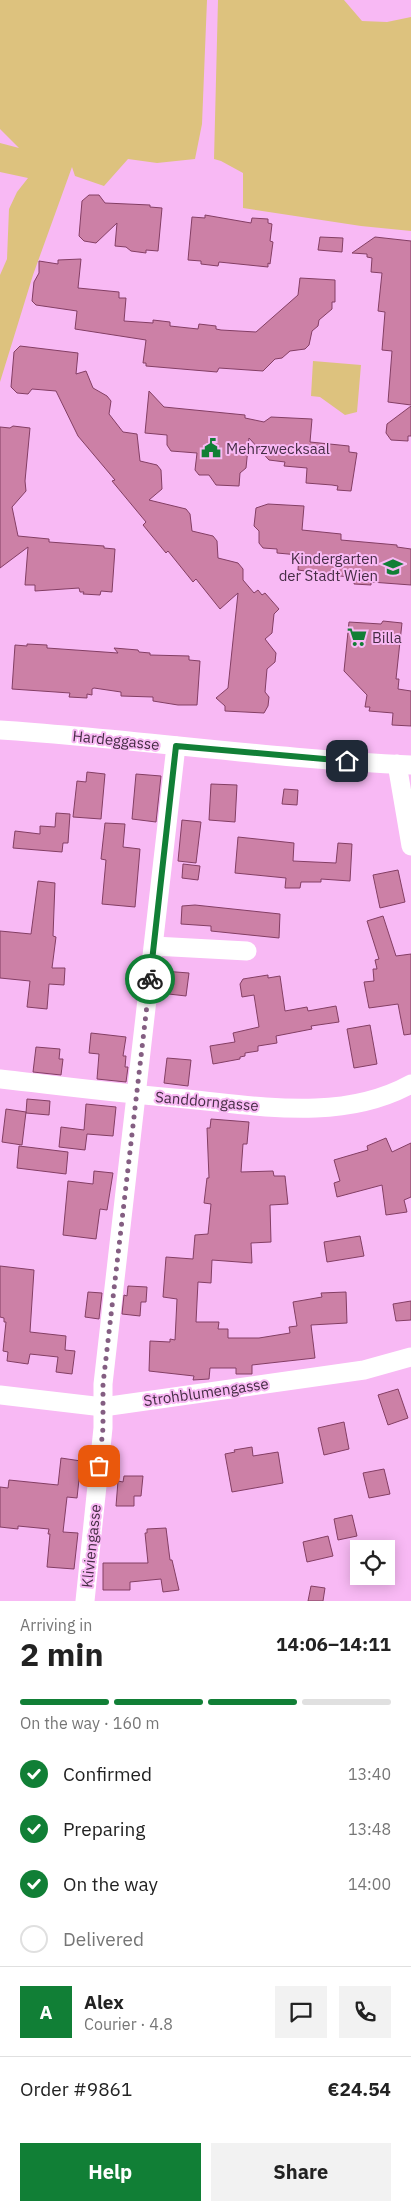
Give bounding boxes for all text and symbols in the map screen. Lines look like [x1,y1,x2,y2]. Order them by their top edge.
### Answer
public building icon: Mehrzwecksaal [200,437,222,459]
place label: Mehrzwecksaal [226,439,330,458]
place label: Kindergarten der Stadt Wien [279,549,378,585]
school or university icon: Kindergarten der Stadt Wien [382,556,404,578]
supermarket icon: Billa [346,626,368,648]
place label: Billa [372,628,402,647]
street label: Hardeggasse [71,726,161,754]
pin [326,740,368,782]
icon: home [333,747,361,775]
courier [125,954,175,1004]
icon: bike [136,965,164,993]
street label: Sanddorngasse [155,1087,259,1115]
street label: Strohblumengasse [142,1374,270,1410]
pin [78,1445,120,1487]
icon: bag [85,1452,113,1480]
street label: Kliviengasse [77,1503,105,1589]
map controls [350,1540,395,1585]
button: locate [350,1540,395,1585]
text: Arriving in [20,1615,92,1635]
text: 14:06–14:11 [276,1632,391,1656]
text: 2 min [20,1633,104,1675]
text: On the way · 160 m [20,1713,159,1733]
icon: check [20,1760,48,1788]
text: Confirmed [63,1762,152,1786]
text: 13:40 [348,1764,391,1784]
icon: check [20,1815,48,1843]
text: Preparing [63,1817,145,1841]
text: 13:48 [348,1819,391,1839]
icon: check [20,1870,48,1898]
text: On the way [63,1872,158,1896]
text: 14:00 [348,1874,391,1894]
text: Delivered [63,1927,144,1951]
button: chat [275,1986,327,2038]
button: phone [339,1986,391,2038]
text: Alex [84,1990,124,2014]
text: A [39,2000,53,2024]
text: Courier · 4.8 [84,2014,173,2034]
text: Order #9861 [20,2077,132,2101]
text: €24.54 [328,2077,391,2101]
button: Help [20,2143,201,2201]
button: Share [211,2143,391,2201]

